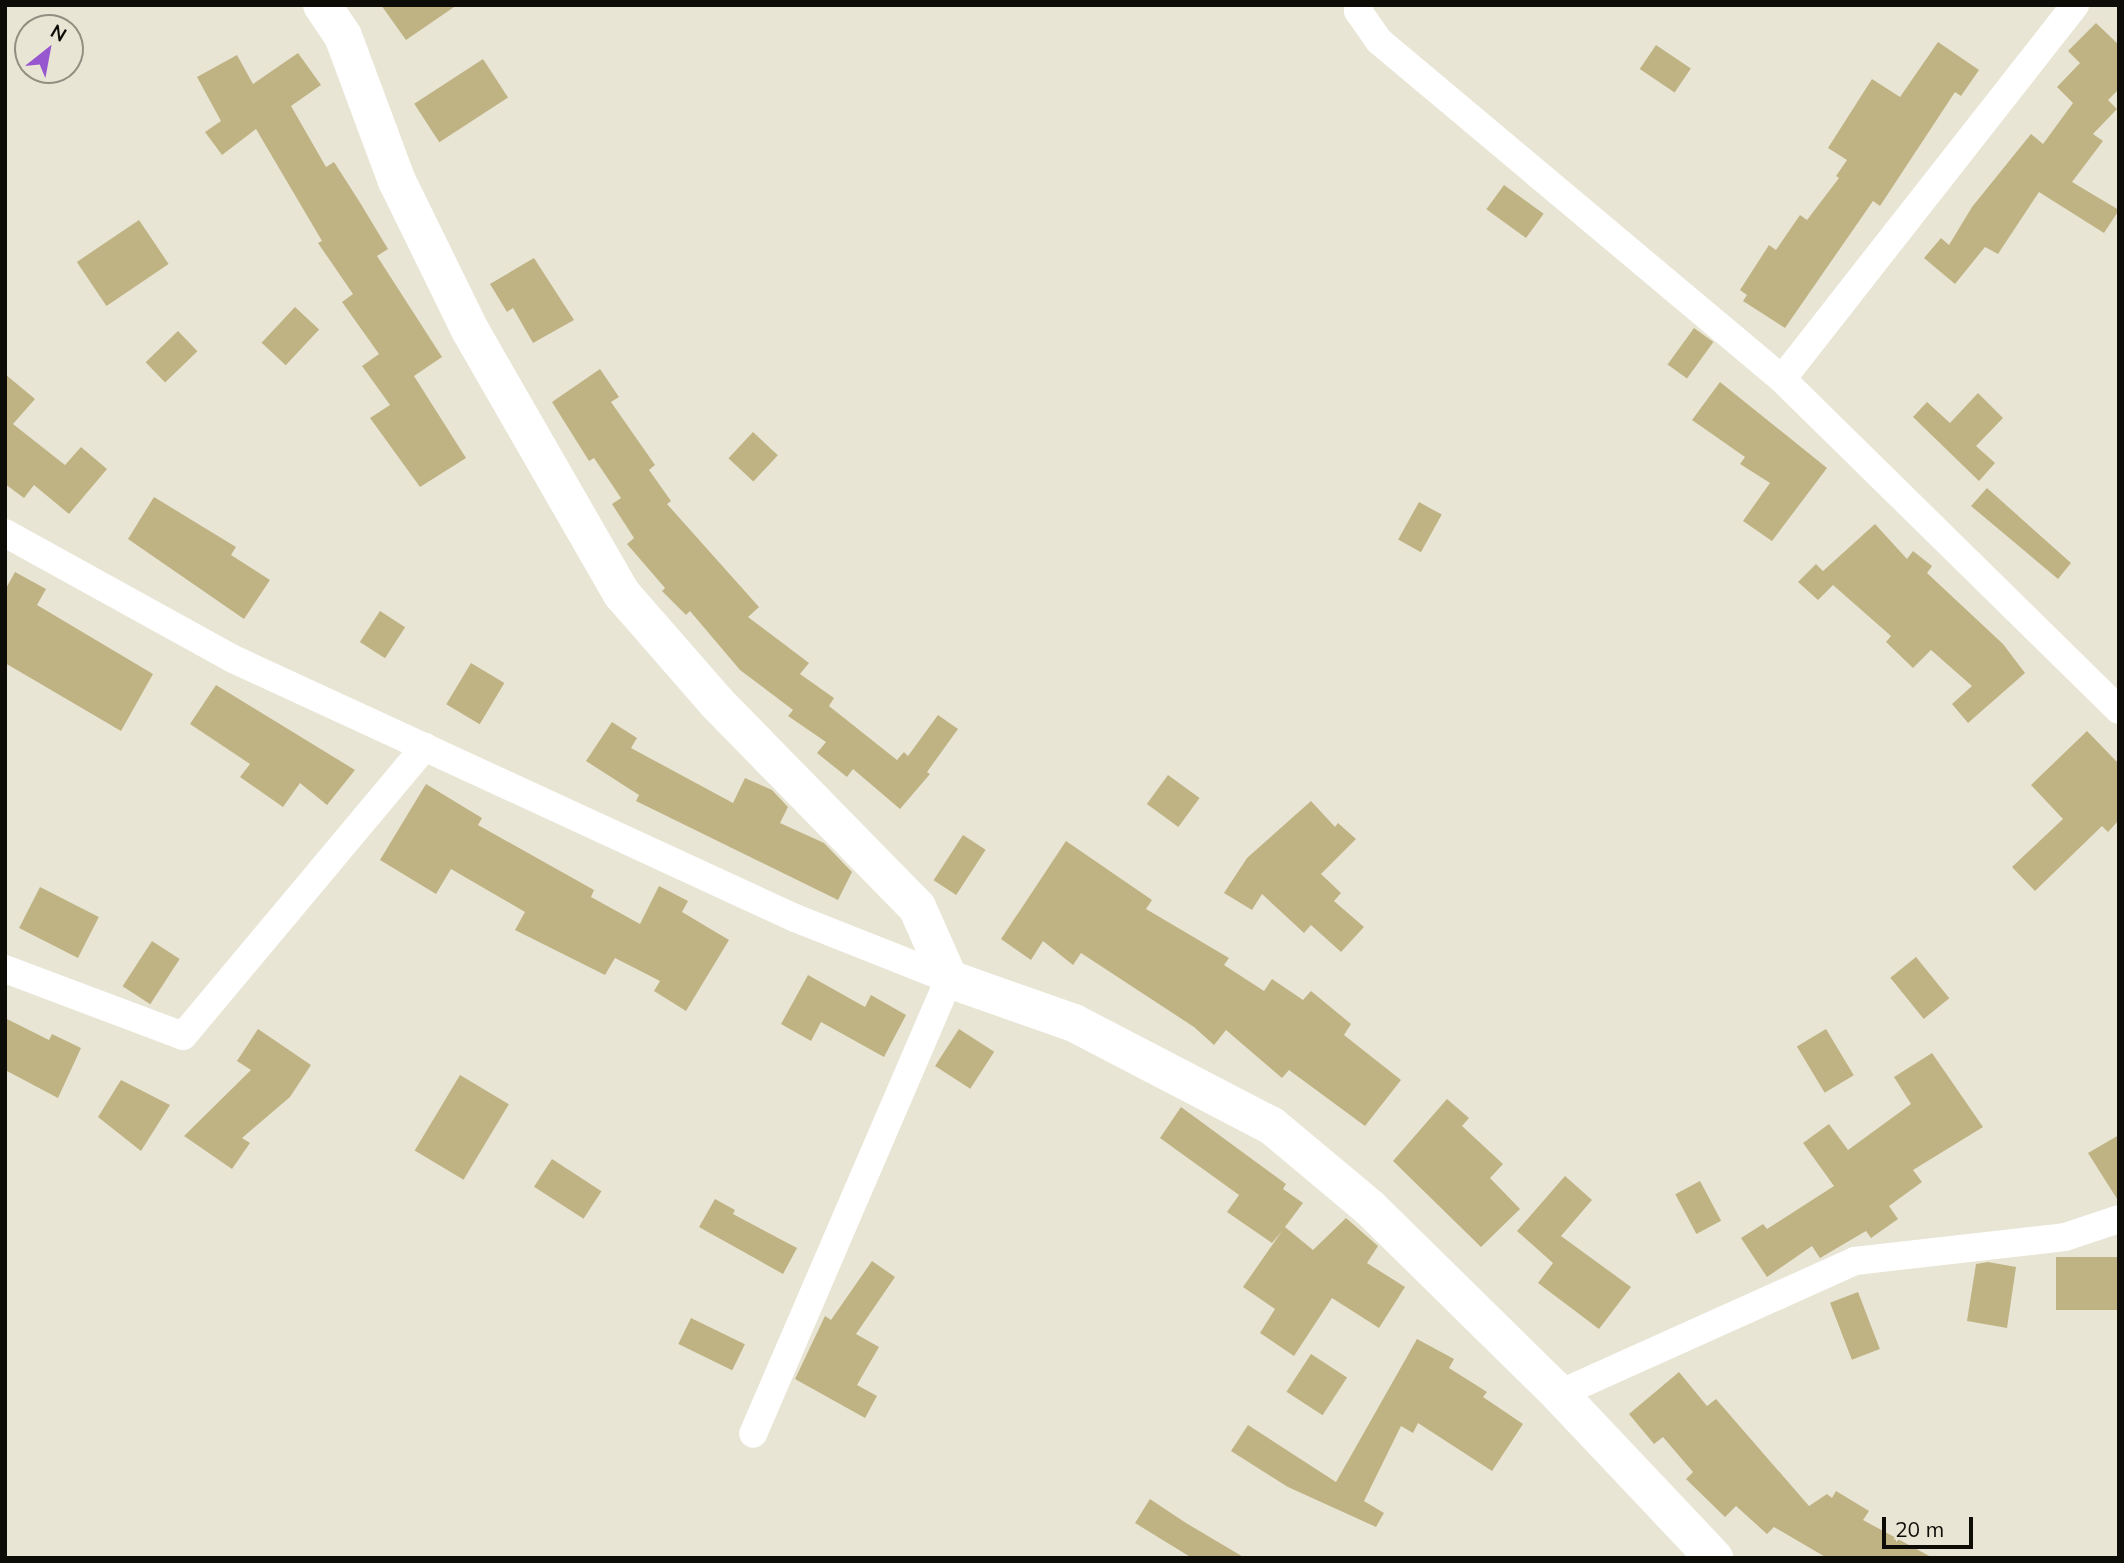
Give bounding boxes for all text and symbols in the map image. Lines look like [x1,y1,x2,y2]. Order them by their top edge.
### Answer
north arrow [14,14,84,84]
text: N [46,19,71,47]
scale bar [1886,1504,1977,1548]
text: 20 m [1895,1516,1944,1542]

